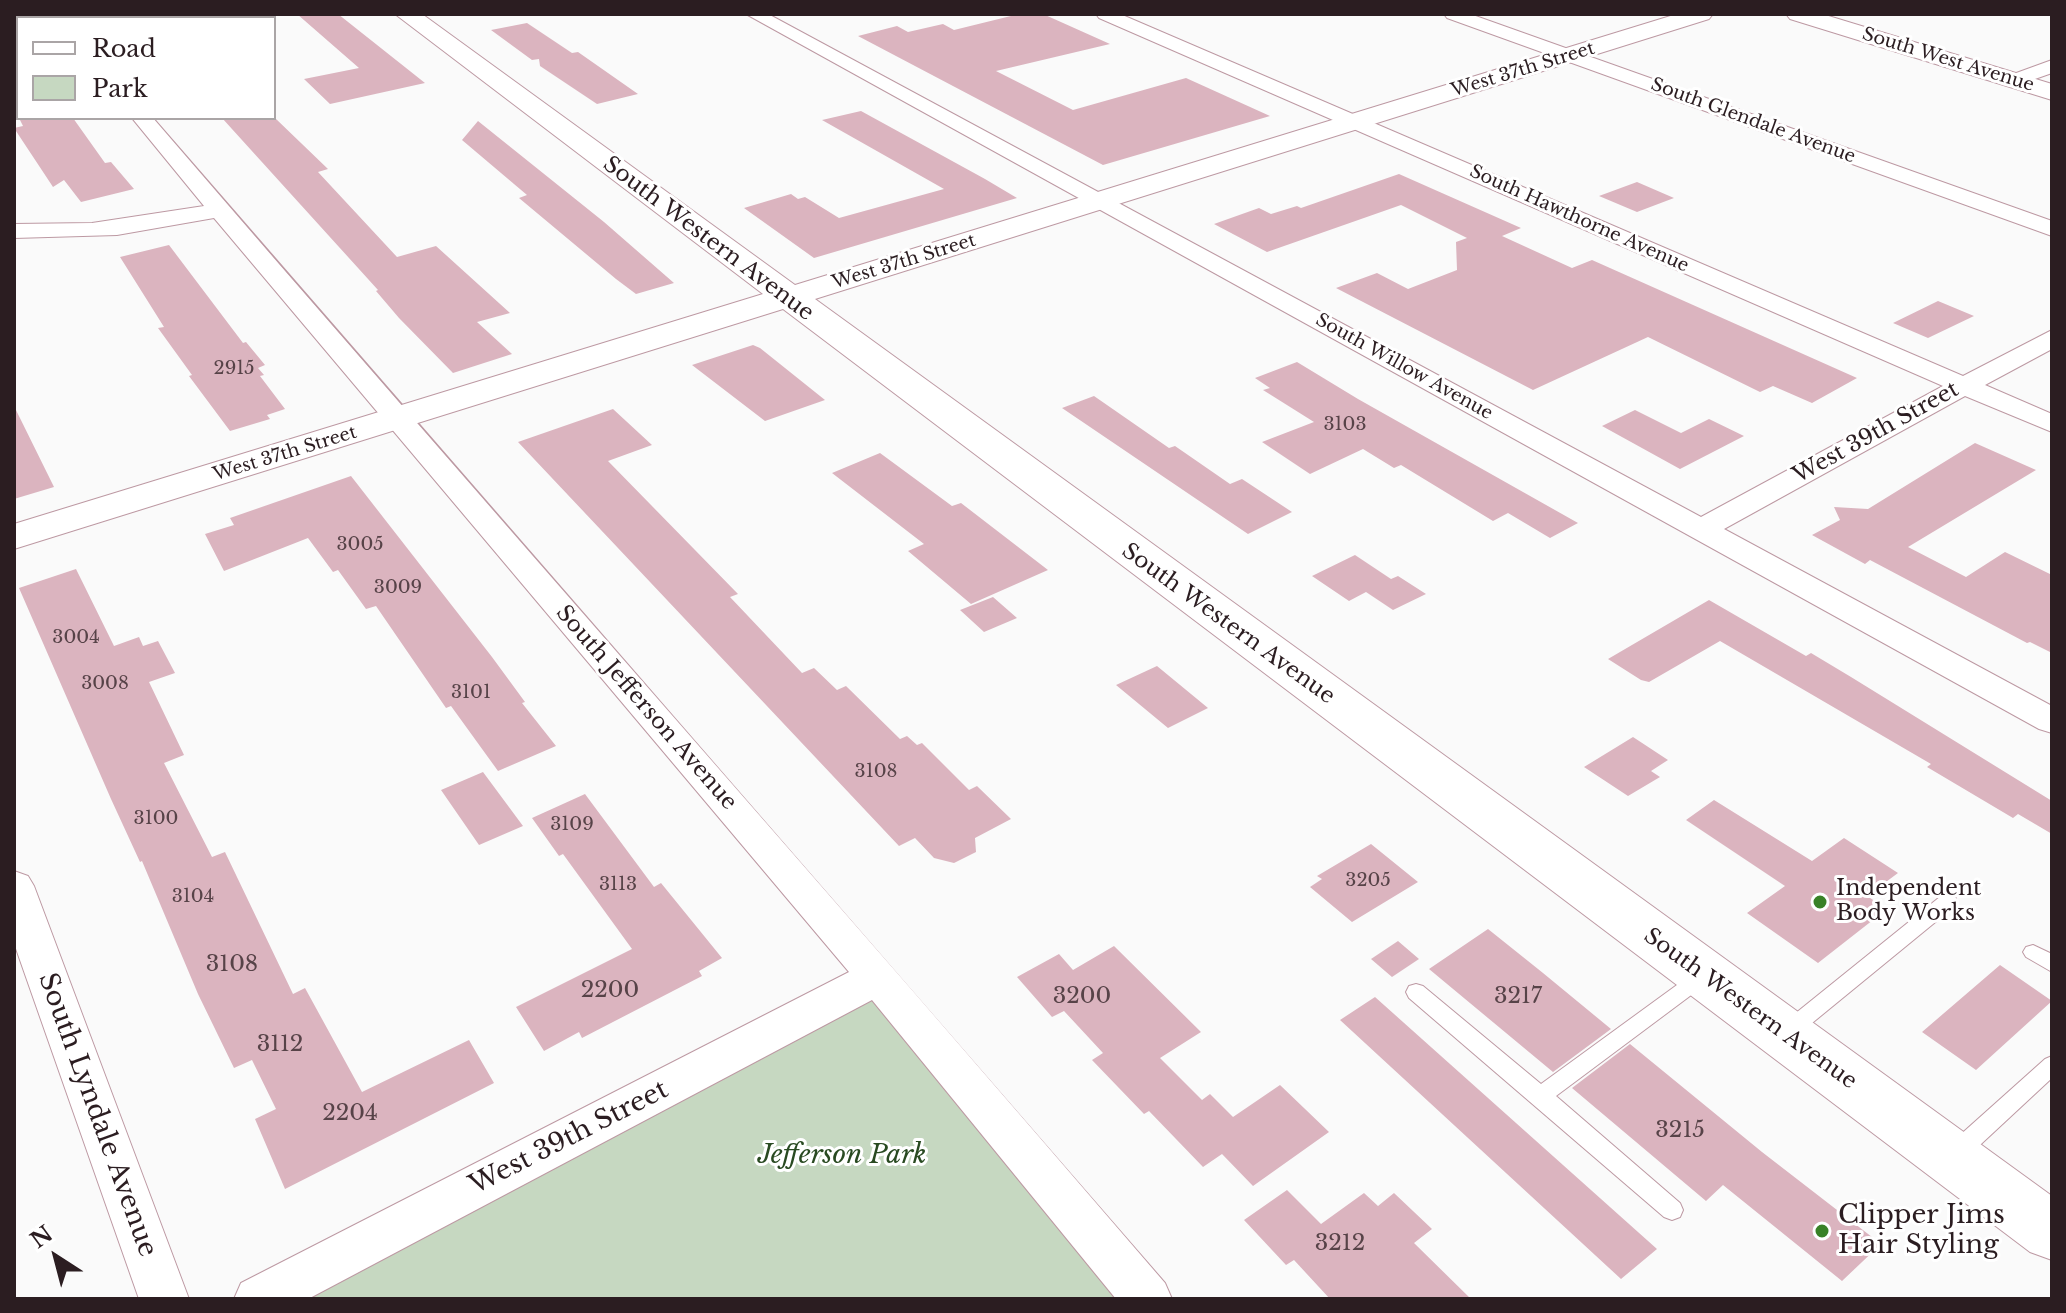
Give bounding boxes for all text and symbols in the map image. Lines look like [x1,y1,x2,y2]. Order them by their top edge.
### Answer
legend [16,16,276,120]
street label: South West Avenue [1859,24,2037,96]
text: Road [92,34,156,63]
street label: West 37th Street [1449,38,1597,102]
text: Park [92,74,148,103]
street label: South Glendale Avenue [1648,74,1858,168]
street label: South Western Avenue [598,151,818,327]
street label: South Hawthorne Avenue [1466,161,1692,277]
street label: West 37th Street [830,230,978,294]
street label: South Willow Avenue [1312,309,1496,425]
house number: 2915 [214,358,254,380]
street label: West 39th Street [1789,377,1963,489]
house number: 3103 [1323,414,1367,436]
street label: West 37th Street [211,422,359,486]
house number: 3005 [336,534,384,556]
street label: South Western Avenue [1116,538,1340,710]
house number: 3009 [374,577,422,599]
street label: South Jefferson Avenue [550,600,742,816]
house number: 3004 [52,627,100,649]
house number: 3008 [81,673,129,695]
house number: 3101 [451,682,491,704]
house number: 3108 [855,761,897,783]
house number: 3100 [134,808,178,830]
house number: 3109 [550,814,594,836]
house number: 3205 [1345,870,1391,892]
house number: 3113 [599,874,637,896]
place label: Independent Body Works [1836,876,1981,928]
house number: 3104 [172,886,214,908]
marker: Independent Body Works [1811,893,1829,911]
street label: South Western Avenue [1638,923,1862,1095]
house number: 3108 [206,952,258,978]
street label: South Lyndale Avenue [31,969,163,1261]
house number: 2200 [581,978,639,1004]
house number: 3200 [1053,984,1111,1010]
house number: 3217 [1494,984,1542,1010]
house number: 3112 [257,1032,303,1058]
street label: West 39th Street [464,1074,674,1202]
house number: 2204 [322,1101,378,1127]
house number: 3215 [1655,1118,1705,1144]
park label: Jefferson Park [758,1140,926,1172]
place label: Clipper Jims Hair Styling [1838,1200,2005,1262]
north arrow [16,1217,96,1297]
text: N [25,1220,58,1254]
marker: Clipper Jims Hair Styling [1813,1222,1831,1240]
house number: 3212 [1315,1231,1365,1257]

